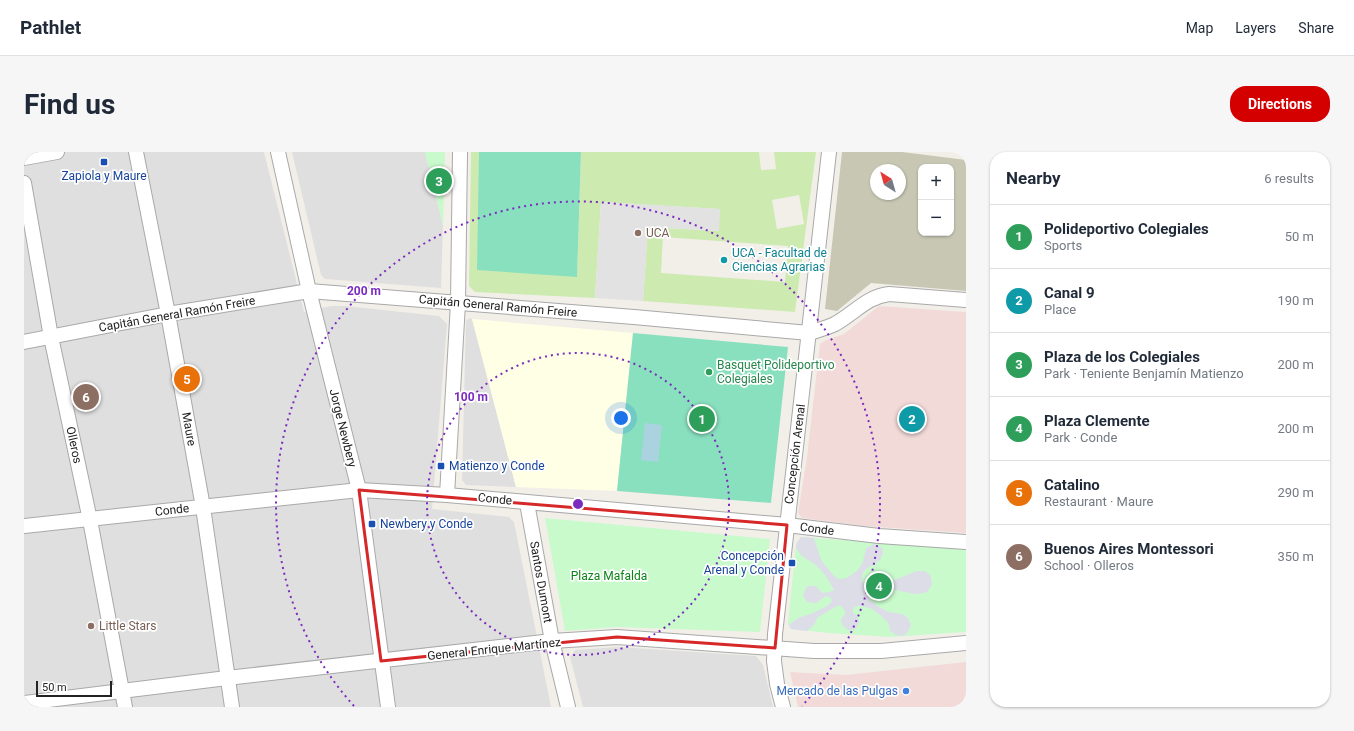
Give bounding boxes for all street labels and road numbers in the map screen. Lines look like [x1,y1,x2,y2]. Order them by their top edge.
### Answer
street label: Capitán General Ramón Freire [418,292,578,320]
street label: Capitán General Ramón Freire [98,293,256,335]
street label: Jorge Newbery [326,387,360,469]
street label: Concepción Arenal [782,403,808,505]
street label: Maure [179,411,199,447]
street label: Olleros [63,425,85,465]
street label: Conde [477,490,513,508]
street label: Conde [154,501,190,519]
street label: Conde [799,520,835,538]
street label: Santos Dumont [527,540,555,624]
street label: General Enrique Martínez [427,635,562,663]

